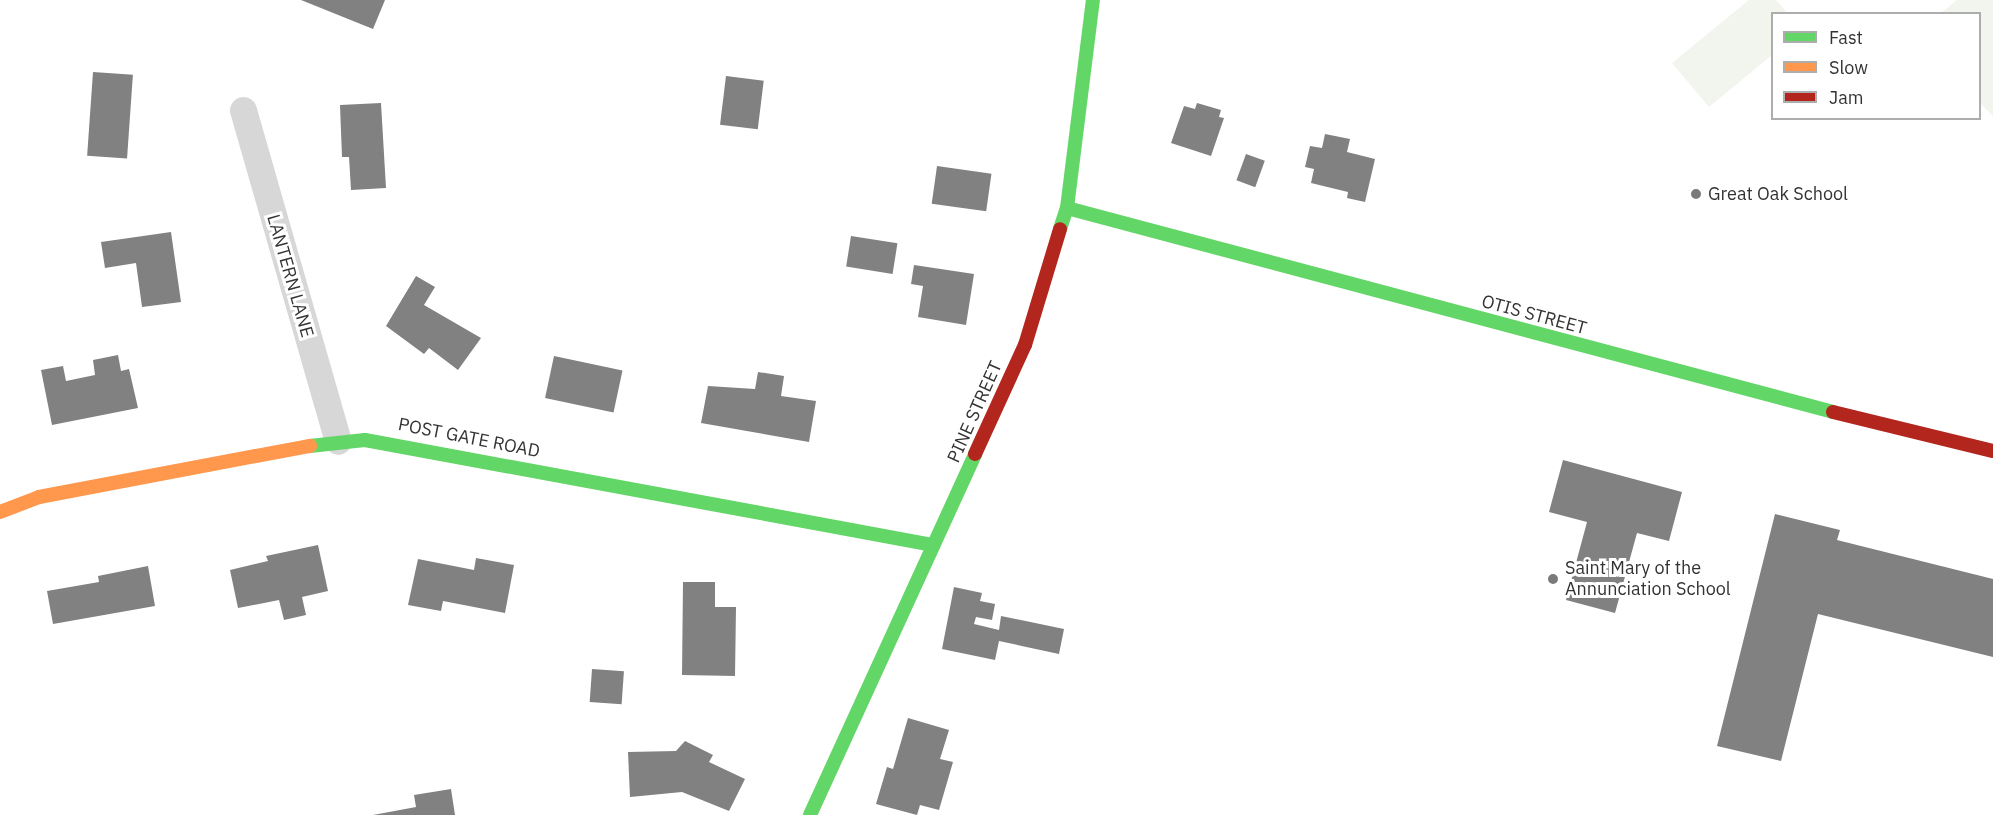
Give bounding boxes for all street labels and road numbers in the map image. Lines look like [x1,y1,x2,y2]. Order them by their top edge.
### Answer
street label: LANTERN LANE [262,212,318,340]
street label: OTIS STREET [1479,291,1589,339]
street label: PINE STREET [943,358,1007,466]
street label: POST GATE ROAD [396,414,542,462]

